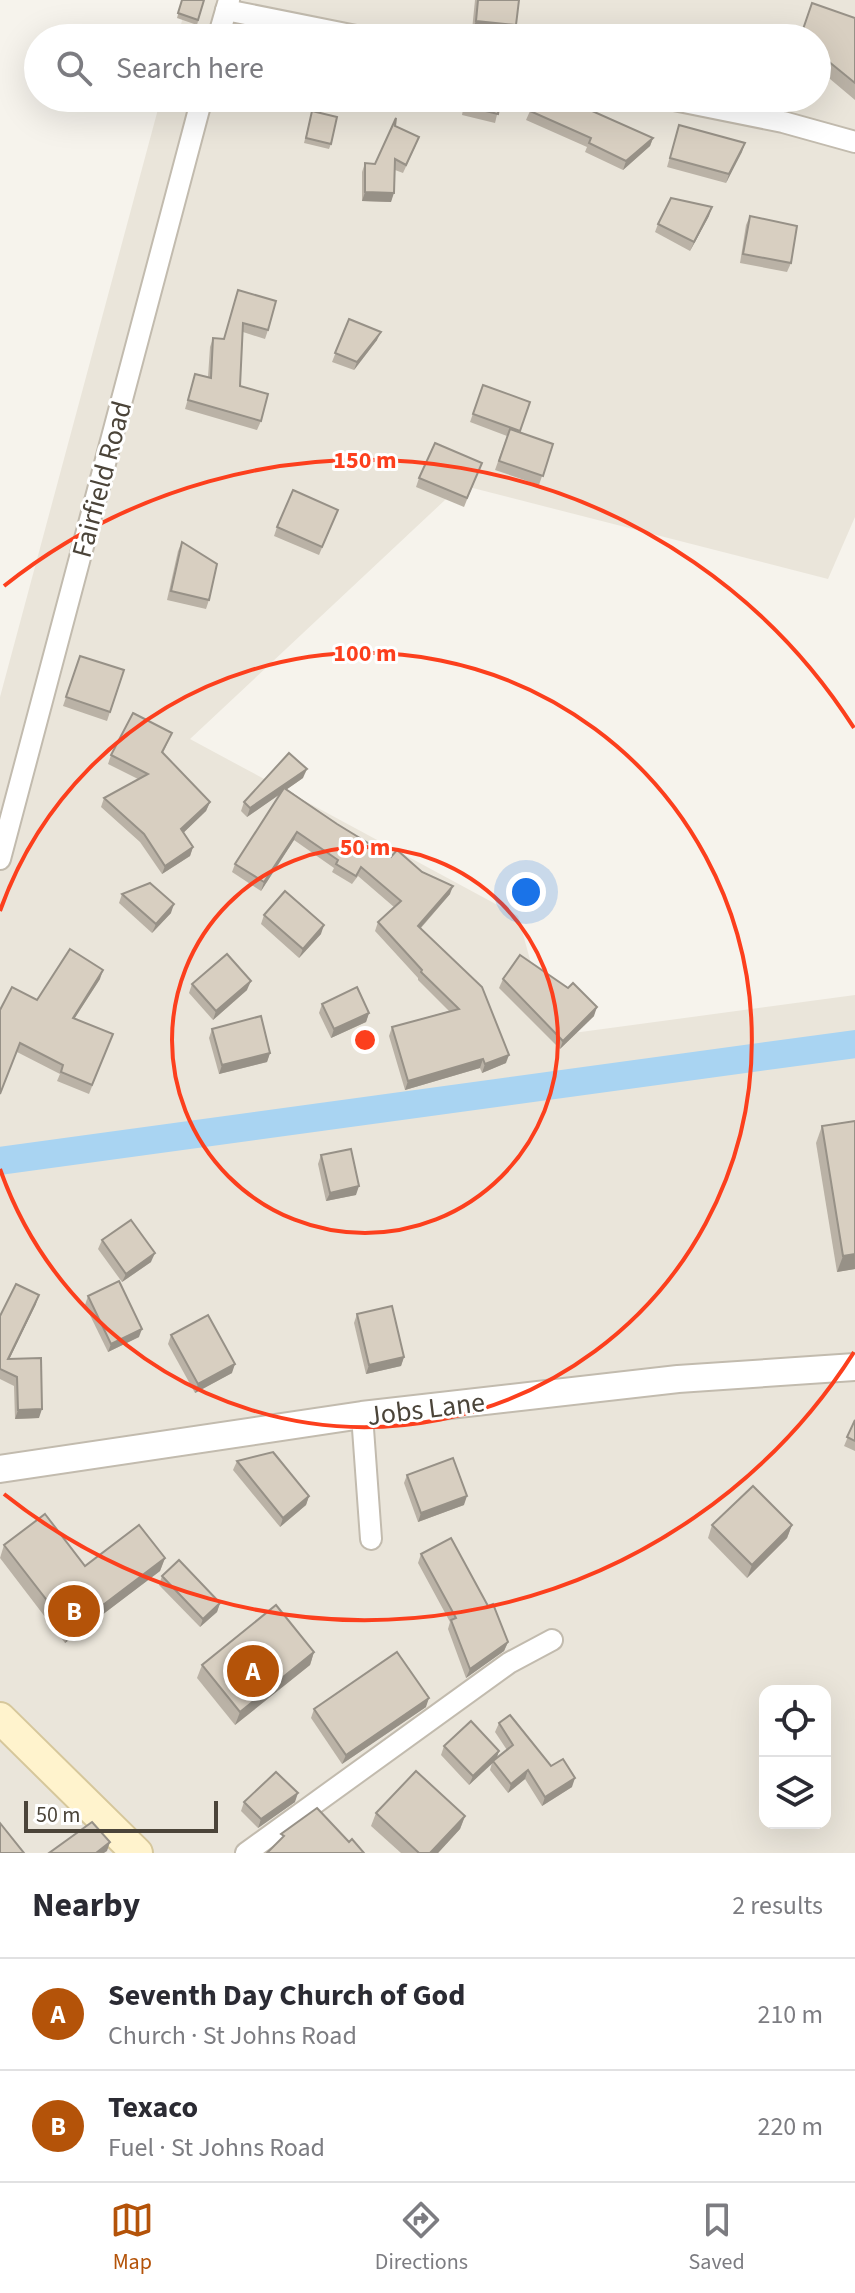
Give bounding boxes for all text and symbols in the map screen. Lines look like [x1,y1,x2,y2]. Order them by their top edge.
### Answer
search box [24,24,831,112]
icon: search [52,46,96,90]
text: Search here [116,47,264,90]
street label: Fairfield Road [62,396,142,562]
text: 150 m [333,443,397,478]
text: 100 m [333,636,397,671]
text: 50 m [340,830,390,865]
your location [506,872,546,912]
centre of rings [351,1026,379,1054]
street label: Jobs Lane [365,1382,487,1436]
pin: B [48,1581,100,1641]
pin: A [227,1641,279,1701]
map controls [759,1685,831,1829]
button: locate [759,1685,831,1757]
button: layers [759,1757,831,1829]
scale bar [24,1797,218,1833]
text: 50 m [36,1799,81,1831]
text: Nearby [32,1881,140,1930]
text: 2 results [732,1887,823,1924]
text: Seventh Day Church of God [108,1974,465,2017]
text: A [51,1996,65,2033]
text: 210 m [757,1996,823,2033]
text: Church · St Johns Road [108,2017,357,2054]
text: Texaco [108,2086,198,2129]
text: B [50,2108,66,2145]
text: 220 m [757,2108,823,2145]
text: Fuel · St Johns Road [108,2129,325,2166]
tab: Map [110,2198,154,2278]
tab: Directions [375,2198,468,2278]
tab: Saved [689,2198,745,2278]

